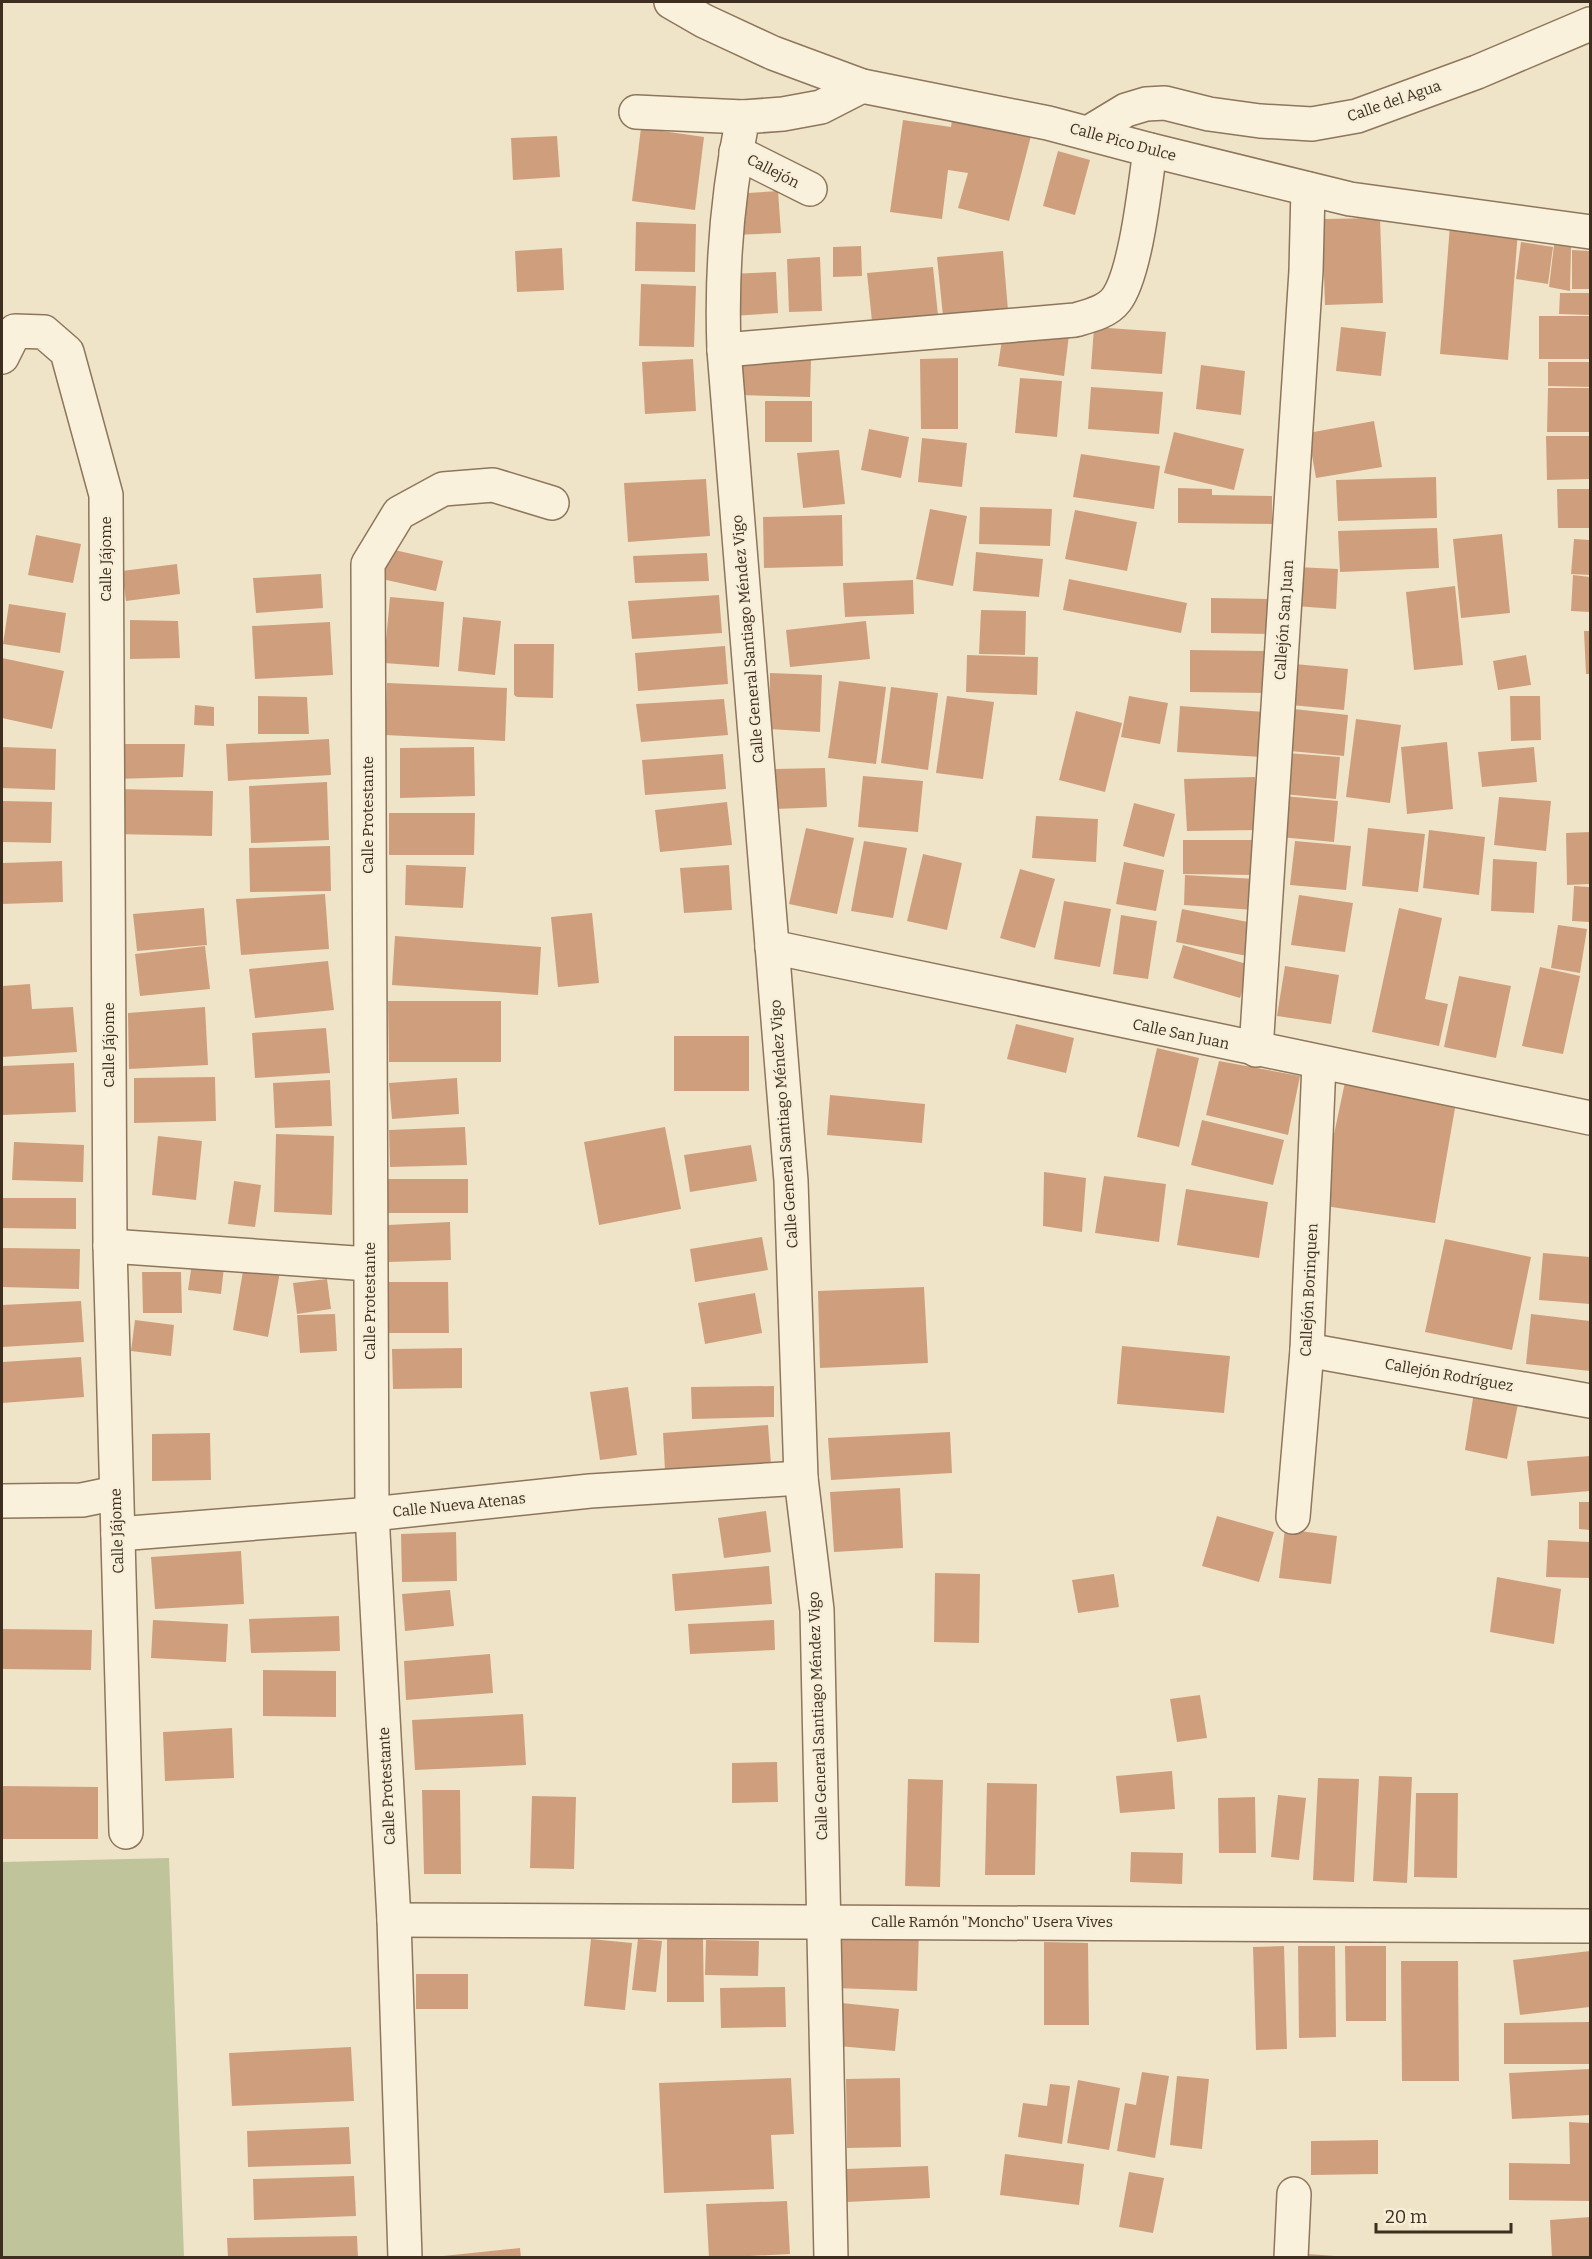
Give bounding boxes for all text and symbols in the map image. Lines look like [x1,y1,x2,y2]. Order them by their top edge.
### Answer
street label: Calle del Agua [1345,77,1443,125]
street label: Calle Pico Dulce [1068,119,1178,165]
street label: Callejón [744,150,803,192]
street label: Calle General Santiago Méndez Vigo [728,514,768,764]
street label: Calle Jájome [97,516,115,602]
street label: Callejón San Juan [1271,559,1297,681]
street label: Calle Protestante [359,756,377,874]
street label: Calle General Santiago Méndez Vigo [766,999,802,1249]
street label: Calle Jájome [100,1002,118,1088]
street label: Calle San Juan [1131,1015,1232,1053]
street label: Callejón Borinquen [1297,1222,1322,1357]
street label: Calle Protestante [361,1242,379,1360]
street label: Callejón Rodríguez [1383,1355,1515,1395]
street label: Calle Jájome [107,1488,127,1574]
street label: Calle Nueva Atenas [392,1489,526,1521]
street label: Calle General Santiago Méndez Vigo [805,1591,831,1841]
street label: Calle Protestante [375,1727,399,1845]
street label: Calle Ramón "Moncho" Usera Vives [871,1913,1113,1931]
scale bar [1376,2196,1511,2234]
text: 20 m [1385,2206,1427,2228]

